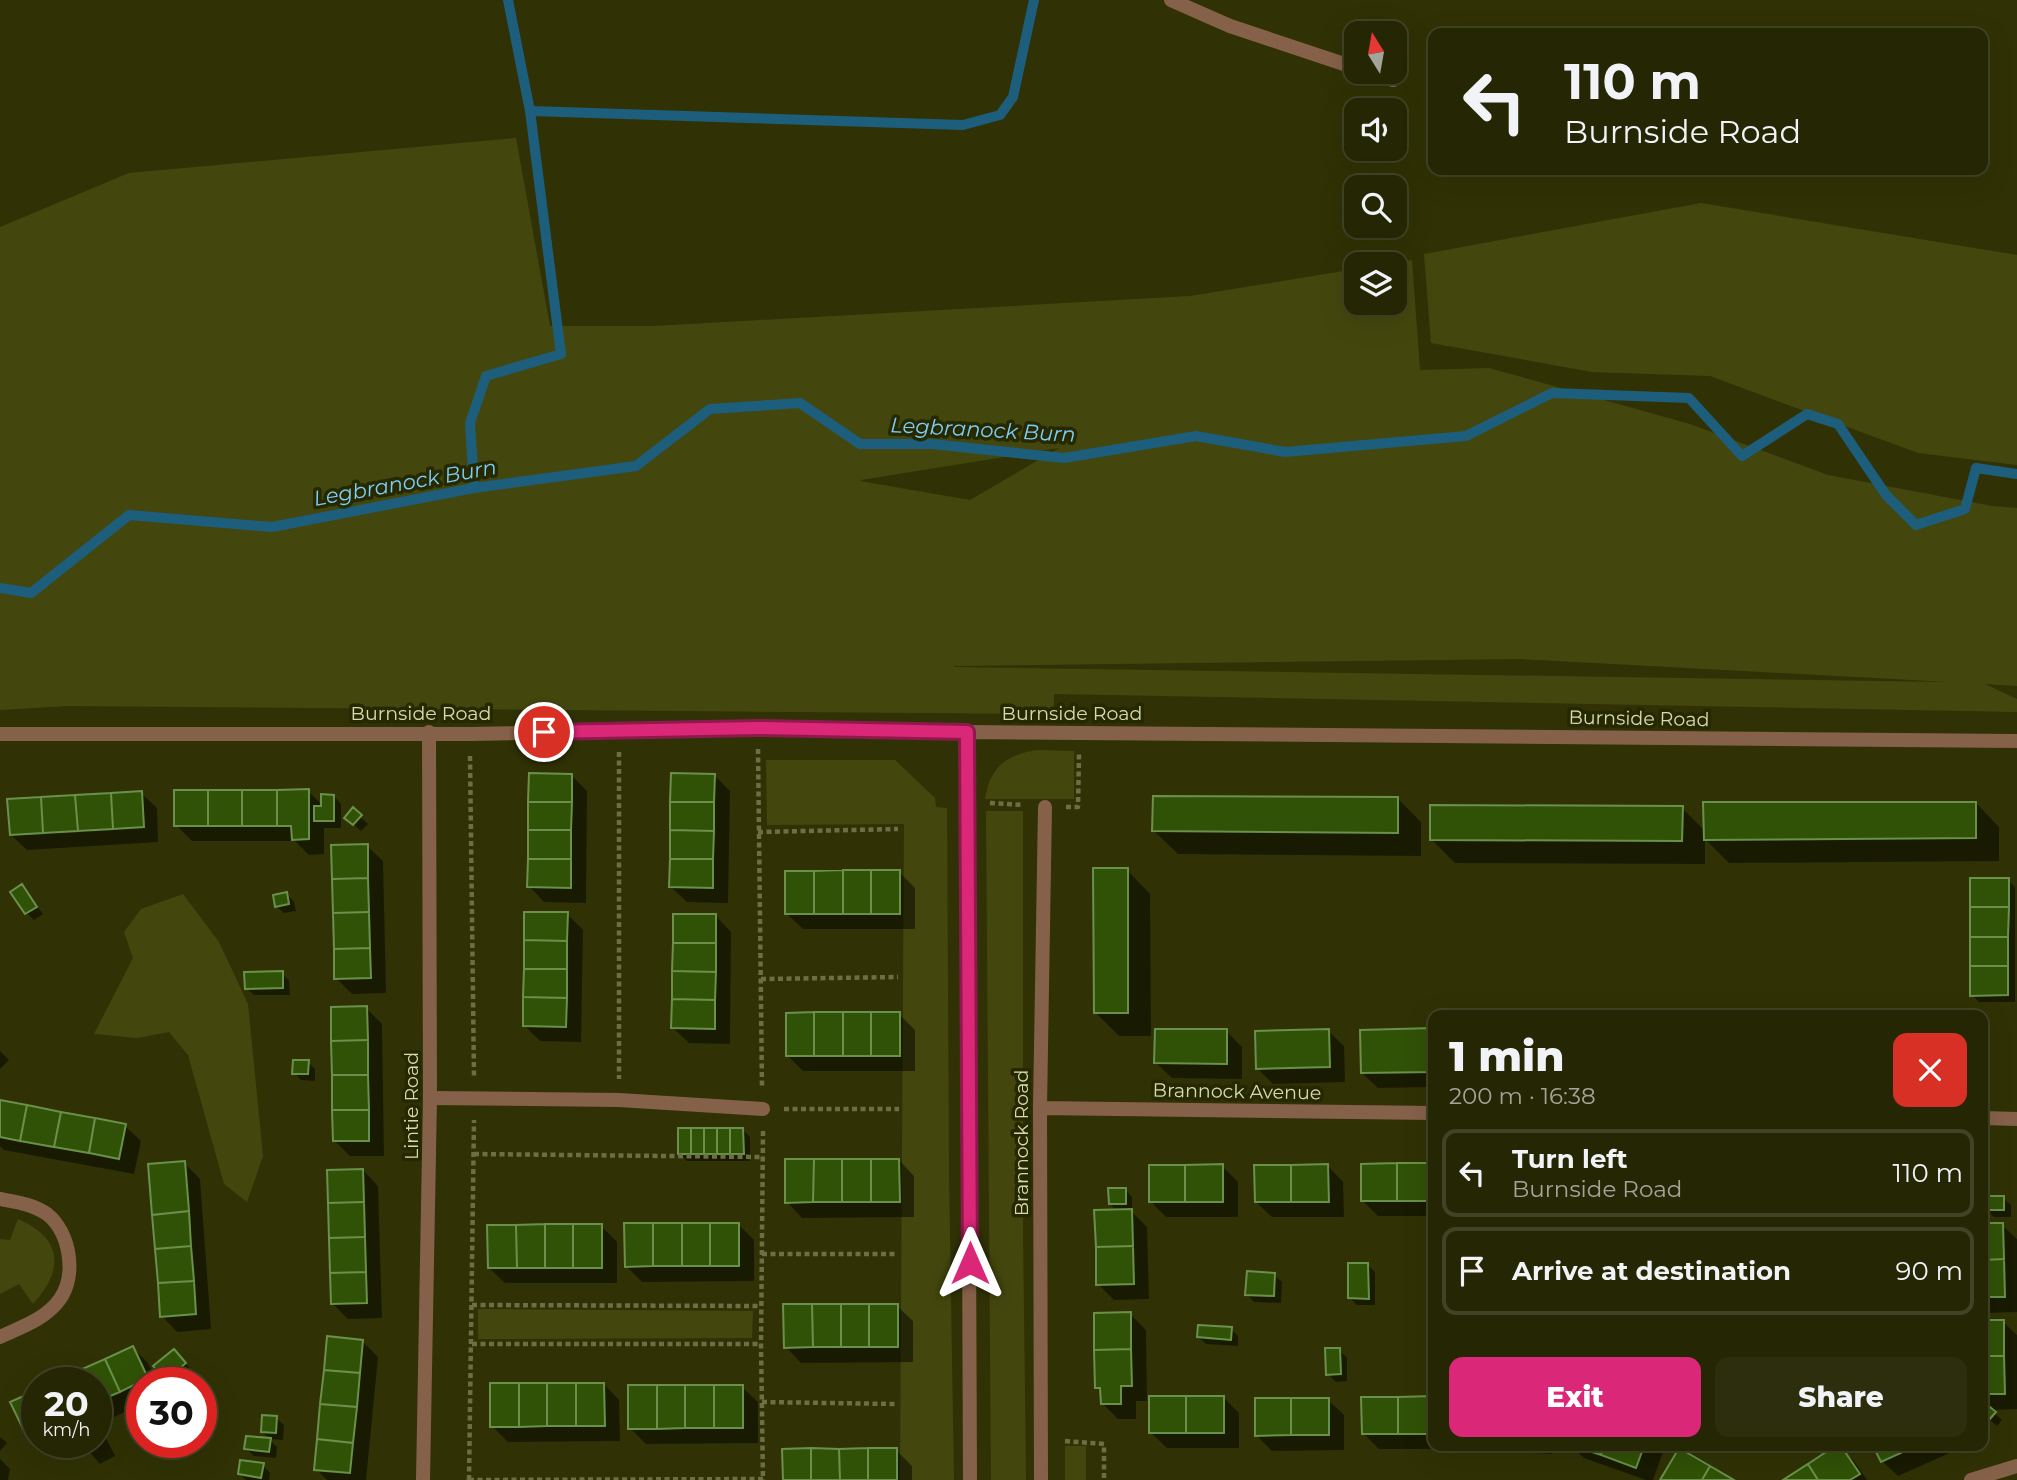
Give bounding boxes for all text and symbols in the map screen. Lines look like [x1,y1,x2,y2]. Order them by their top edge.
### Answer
north arrow [1344,21,1407,84]
map controls [1344,21,1407,315]
text: 110 m [1564,52,1701,111]
icon: left [1449,56,1540,147]
button: sound [1344,98,1407,161]
text: Burnside Road [1564,112,1801,151]
button: search [1344,175,1407,238]
button: layers [1344,252,1407,315]
water label: Legbranock Burn [890,412,1076,447]
water label: Legbranock Burn [311,454,498,511]
street label: Burnside Road [351,702,491,725]
pin [514,702,574,762]
street label: Burnside Road [1002,702,1142,725]
street label: Burnside Road [1568,706,1710,731]
icon: arrive [525,713,563,751]
text: 1 min [1449,1030,1565,1082]
button: close [1893,1033,1967,1107]
street label: Lintie Road [400,1052,423,1160]
street label: Brannock Road [1010,1070,1033,1216]
street label: Brannock Avenue [1153,1079,1321,1104]
text: 200 m · 16:38 [1449,1082,1596,1110]
text: Turn left [1512,1143,1628,1175]
icon: left [1453,1154,1491,1192]
text: 110 m [1893,1157,1963,1189]
text: Burnside Road [1512,1175,1682,1203]
position arrow [933,1226,1007,1300]
icon: arrive [1453,1252,1491,1290]
text: Arrive at destination [1512,1255,1791,1287]
text: 90 m [1896,1255,1963,1287]
button: Exit [1449,1357,1701,1437]
button: Share [1715,1357,1967,1437]
speed limit sign: 30 [126,1367,217,1458]
text: 20 [44,1382,89,1425]
text: km/h [42,1419,91,1441]

